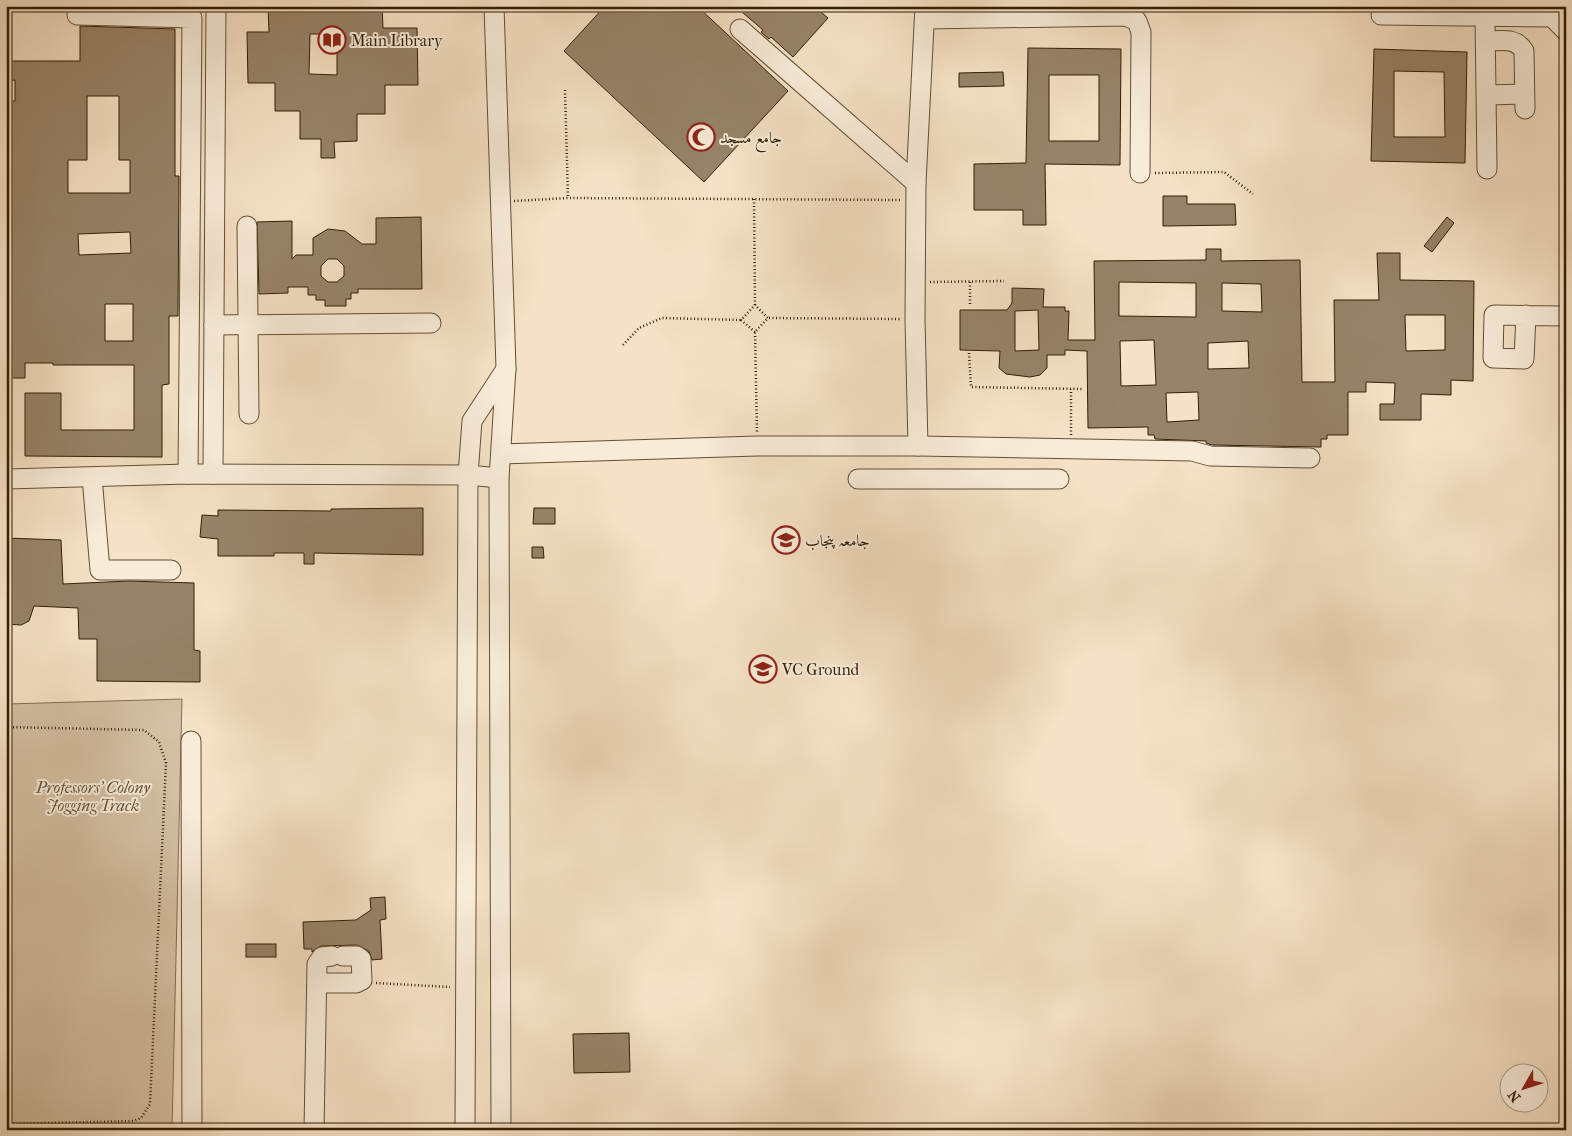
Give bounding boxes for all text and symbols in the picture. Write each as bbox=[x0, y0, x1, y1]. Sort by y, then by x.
library icon: Main Library bbox=[317, 25, 347, 55]
place label: Main Library bbox=[351, 31, 443, 50]
mosque icon: جامع مسجد bbox=[686, 122, 716, 152]
place label: جامع مسجد bbox=[720, 128, 782, 153]
school or university icon: جامعہ پنجاب bbox=[771, 525, 801, 555]
place label: جامعہ پنجاب bbox=[805, 531, 870, 551]
school or university icon: VC Ground bbox=[748, 654, 778, 684]
place label: VC Ground bbox=[781, 660, 860, 679]
park label: Professors' Colony Jogging Track bbox=[35, 778, 150, 815]
north arrow bbox=[1500, 1064, 1550, 1114]
text: N bbox=[1504, 1086, 1524, 1105]

